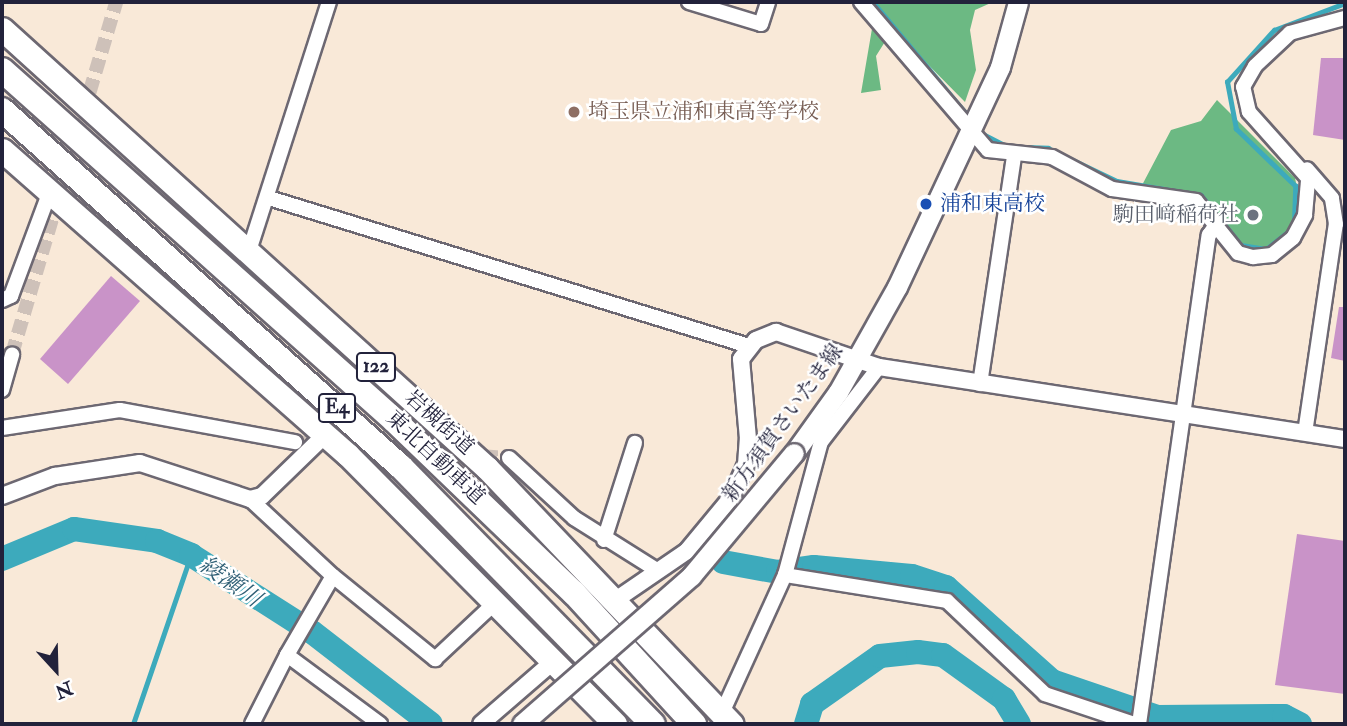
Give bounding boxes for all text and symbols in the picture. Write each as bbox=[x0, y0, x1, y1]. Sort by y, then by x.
place label: 埼玉県立浦和東高等学校 bbox=[588, 99, 819, 125]
marker: 埼玉県立浦和東高等学校 bbox=[566, 104, 582, 120]
place label: 浦和東高校 bbox=[940, 191, 1045, 217]
marker: 浦和東高校 bbox=[918, 196, 934, 212]
place label: 駒田﨑稲荷社 bbox=[1113, 202, 1239, 228]
marker: 駒田﨑稲荷社 bbox=[1245, 207, 1261, 223]
street label: 新方須賀さいたま線 bbox=[717, 339, 849, 507]
road number: 122 bbox=[355, 352, 397, 382]
street label: 岩槻街道 bbox=[399, 386, 479, 460]
road number: E4 bbox=[318, 392, 356, 424]
street label: 東北自動車道 bbox=[380, 406, 490, 510]
water label: 綾瀬川 bbox=[194, 551, 266, 613]
north arrow bbox=[21, 635, 91, 705]
text: N bbox=[51, 675, 76, 704]

